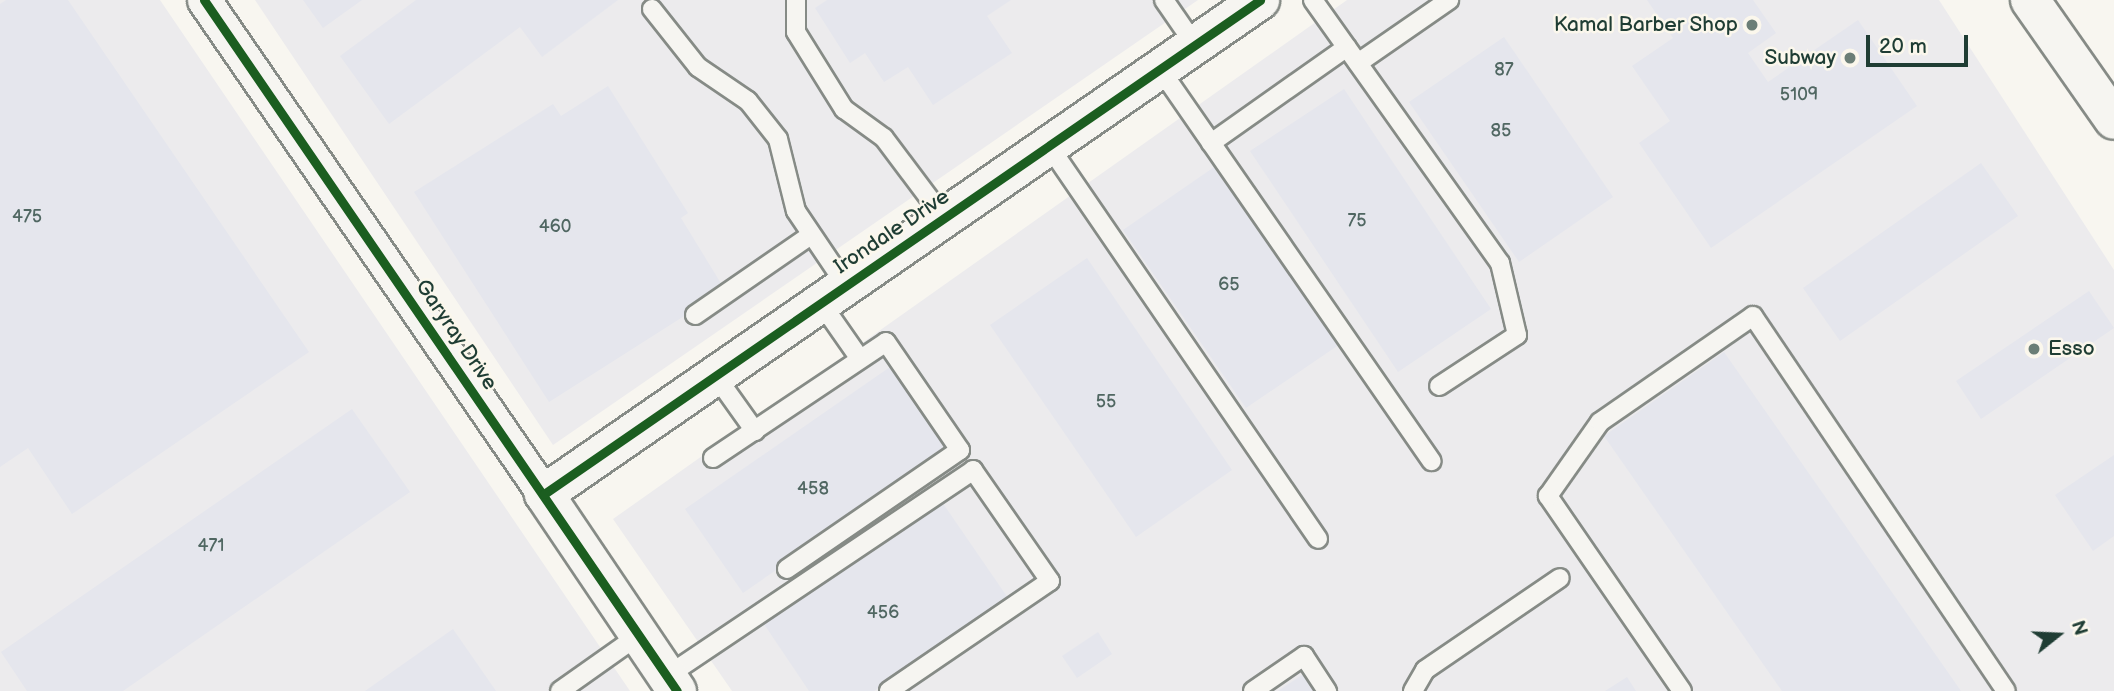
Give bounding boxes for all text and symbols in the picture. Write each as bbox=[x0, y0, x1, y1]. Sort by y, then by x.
place label: Kamal Barber Shop bbox=[1553, 12, 1738, 38]
marker: Kamal Barber Shop bbox=[1744, 17, 1760, 33]
scale bar bbox=[1869, 21, 1970, 65]
text: 20 m bbox=[1879, 34, 1927, 59]
place label: Subway bbox=[1765, 45, 1836, 71]
marker: Subway bbox=[1842, 50, 1858, 66]
house number: 87 bbox=[1494, 59, 1514, 81]
house number: 5109 bbox=[1780, 84, 1818, 106]
house number: 85 bbox=[1491, 120, 1511, 142]
street label: Irondale Drive bbox=[830, 184, 954, 280]
house number: 475 bbox=[12, 206, 42, 228]
house number: 75 bbox=[1347, 210, 1367, 232]
house number: 460 bbox=[539, 216, 571, 238]
street label: Garyray Drive bbox=[409, 274, 503, 396]
house number: 65 bbox=[1218, 274, 1240, 296]
place label: Esso bbox=[2048, 336, 2095, 362]
marker: Esso bbox=[2026, 341, 2042, 357]
house number: 55 bbox=[1096, 391, 1116, 413]
house number: 458 bbox=[797, 478, 829, 500]
house number: 471 bbox=[198, 535, 224, 557]
north arrow bbox=[2023, 600, 2093, 670]
house number: 456 bbox=[867, 602, 899, 624]
text: N bbox=[2065, 618, 2092, 639]

